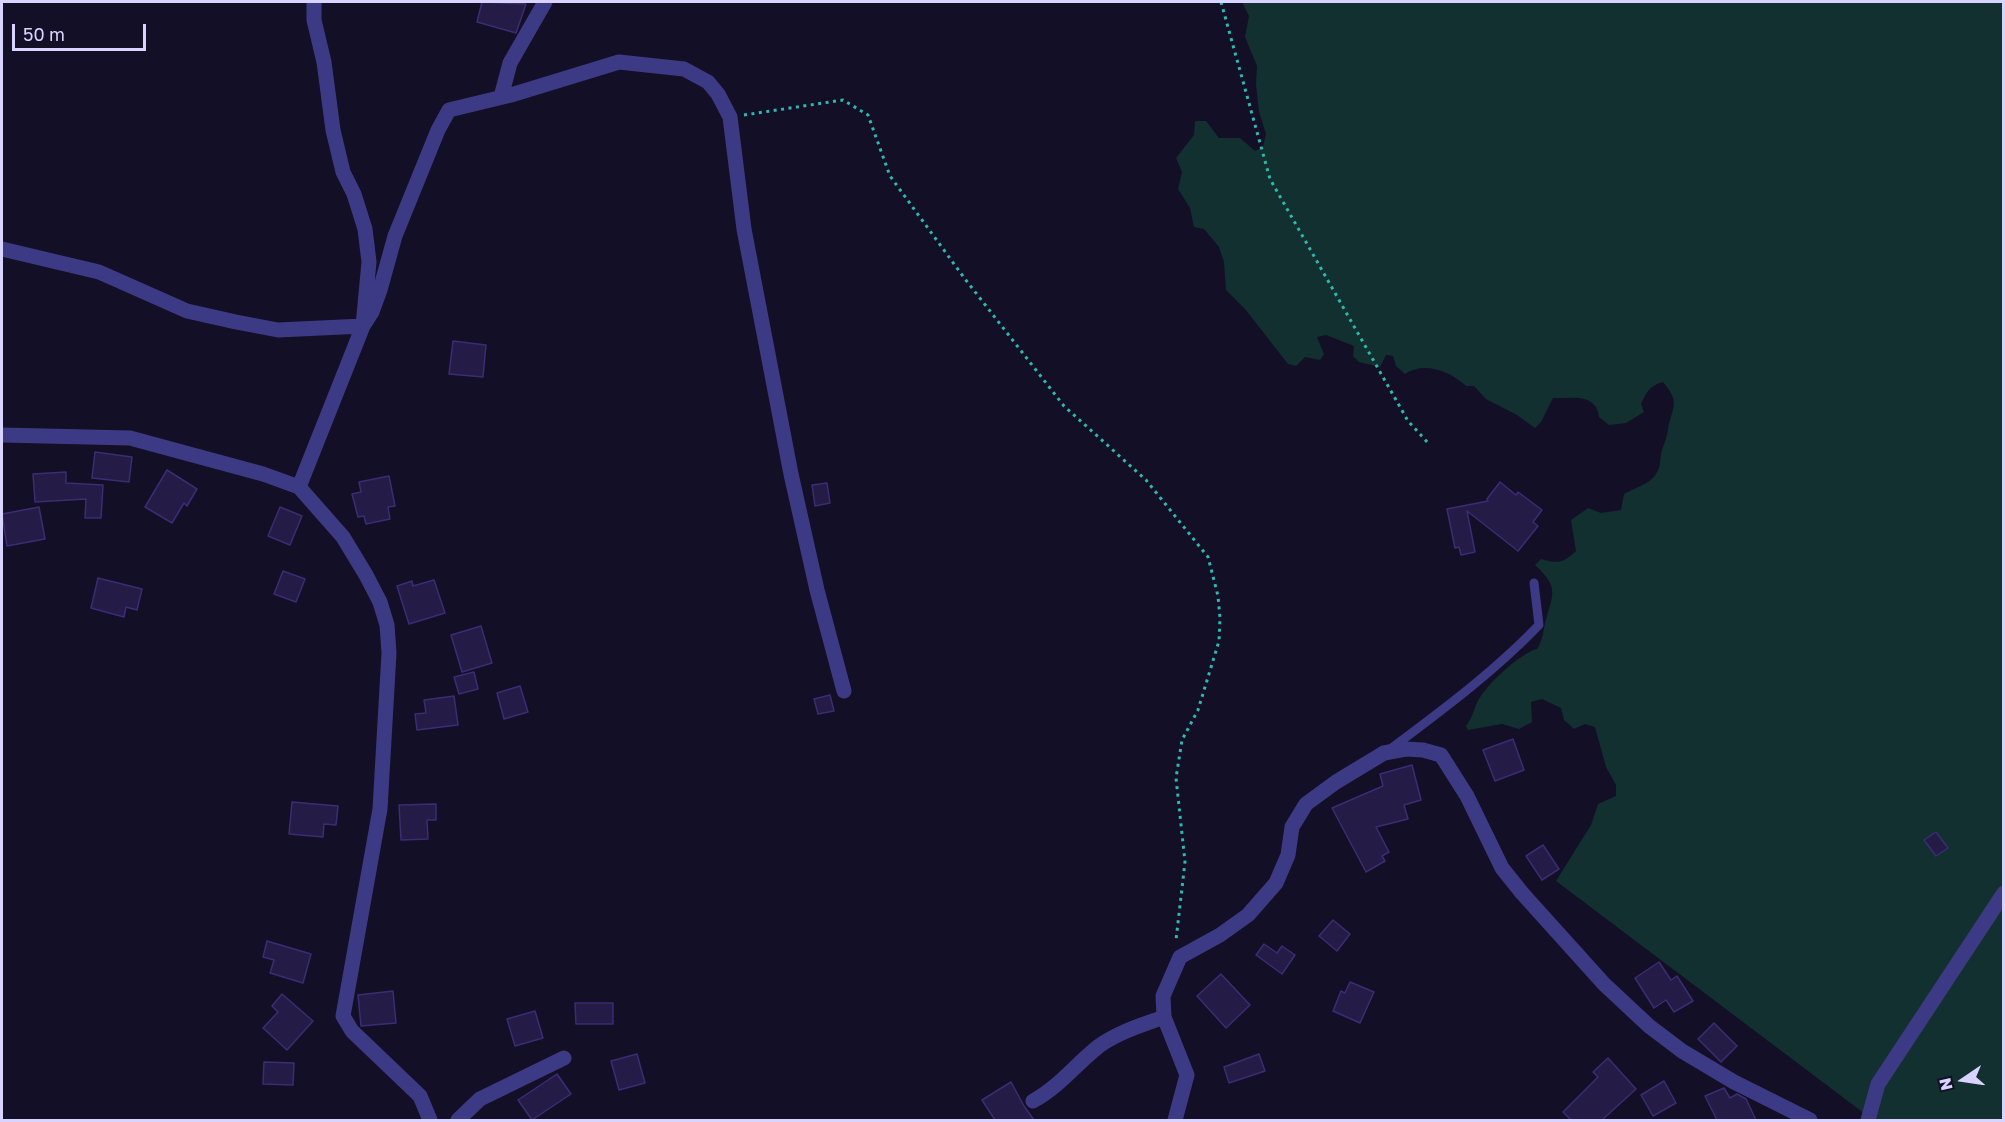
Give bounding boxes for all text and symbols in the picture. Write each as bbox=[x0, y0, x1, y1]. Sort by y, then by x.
scale bar bbox=[15, 12, 148, 50]
text: 50 m bbox=[23, 23, 65, 45]
north arrow bbox=[1933, 1050, 1993, 1110]
text: N bbox=[1934, 1076, 1957, 1092]

